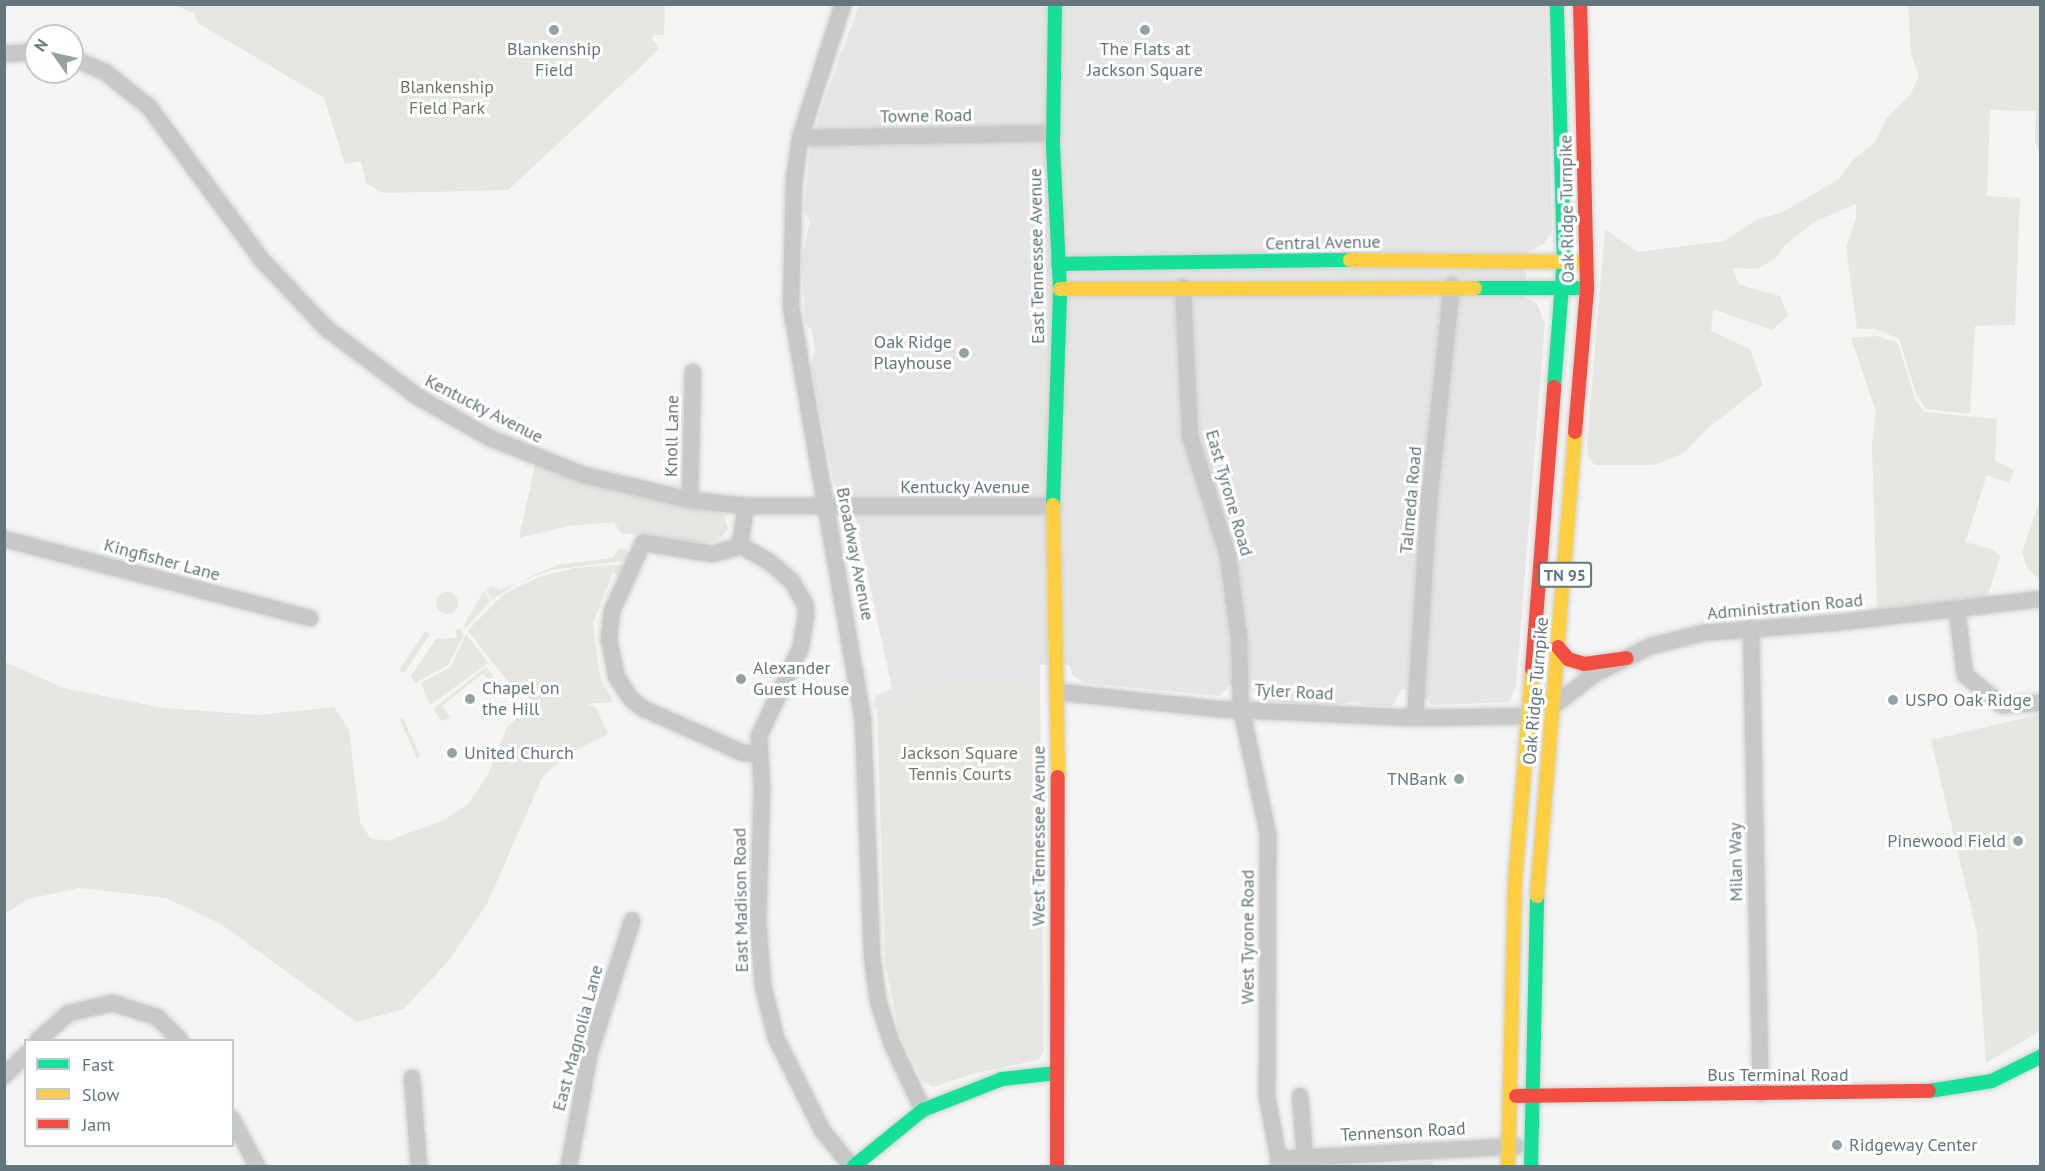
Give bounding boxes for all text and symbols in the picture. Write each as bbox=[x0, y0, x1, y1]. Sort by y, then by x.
marker: Blankenship Field bbox=[547, 23, 561, 37]
marker: The Flats at Jackson Square bbox=[1138, 23, 1152, 37]
north arrow bbox=[24, 24, 84, 84]
text: N bbox=[30, 35, 52, 55]
place label: Blankenship Field bbox=[507, 39, 601, 82]
place label: The Flats at Jackson Square bbox=[1087, 39, 1203, 82]
park label: Blankenship Field Park bbox=[400, 77, 494, 119]
street label: Towne Road bbox=[880, 104, 972, 128]
street label: Oak Ridge Turnpike bbox=[1555, 134, 1579, 284]
street label: East Tennessee Avenue bbox=[1025, 167, 1049, 345]
street label: Central Avenue bbox=[1265, 231, 1381, 255]
place label: Oak Ridge Playhouse bbox=[873, 332, 952, 374]
marker: Oak Ridge Playhouse bbox=[957, 346, 971, 360]
street label: Kentucky Avenue bbox=[421, 370, 547, 448]
street label: Knoll Lane bbox=[660, 395, 684, 477]
street label: East Tyrone Road bbox=[1201, 427, 1257, 559]
street label: Talmeda Road bbox=[1396, 445, 1426, 555]
street label: Kentucky Avenue bbox=[900, 476, 1030, 498]
street label: Broadway Avenue bbox=[831, 485, 879, 623]
street label: Kingfisher Lane bbox=[102, 534, 222, 586]
road number: TN 95 bbox=[1538, 562, 1592, 588]
street label: Administration Road bbox=[1706, 589, 1864, 625]
street label: Oak Ridge Turnpike bbox=[1519, 616, 1553, 766]
place label: Alexander Guest House bbox=[753, 658, 850, 700]
marker: Alexander Guest House bbox=[734, 672, 748, 686]
place label: Chapel on the Hill bbox=[482, 678, 559, 720]
street label: Tyler Road bbox=[1254, 679, 1334, 705]
place label: USPO Oak Ridge bbox=[1905, 689, 2032, 711]
marker: Chapel on the Hill bbox=[463, 692, 477, 706]
marker: USPO Oak Ridge bbox=[1886, 693, 1900, 707]
place label: United Church bbox=[464, 742, 574, 764]
park label: Jackson Square Tennis Courts bbox=[902, 743, 1018, 786]
street label: West Tennessee Avenue bbox=[1028, 745, 1050, 927]
marker: United Church bbox=[445, 746, 459, 760]
place label: TNBank bbox=[1387, 768, 1447, 790]
marker: TNBank bbox=[1452, 772, 1466, 786]
street label: Milan Way bbox=[1725, 822, 1747, 902]
street label: East Madison Road bbox=[729, 827, 753, 973]
place label: Pinewood Field bbox=[1887, 830, 2006, 852]
marker: Pinewood Field bbox=[2011, 834, 2025, 848]
street label: West Tyrone Road bbox=[1237, 869, 1259, 1005]
street label: East Magnolia Lane bbox=[548, 963, 608, 1113]
legend bbox=[24, 1039, 234, 1147]
text: Fast bbox=[82, 1053, 114, 1076]
street label: Bus Terminal Road bbox=[1707, 1064, 1849, 1086]
text: Slow bbox=[82, 1083, 120, 1106]
text: Jam bbox=[82, 1113, 111, 1136]
street label: Tennenson Road bbox=[1340, 1118, 1466, 1146]
place label: Ridgeway Center bbox=[1849, 1134, 1978, 1156]
marker: Ridgeway Center bbox=[1830, 1138, 1844, 1152]

